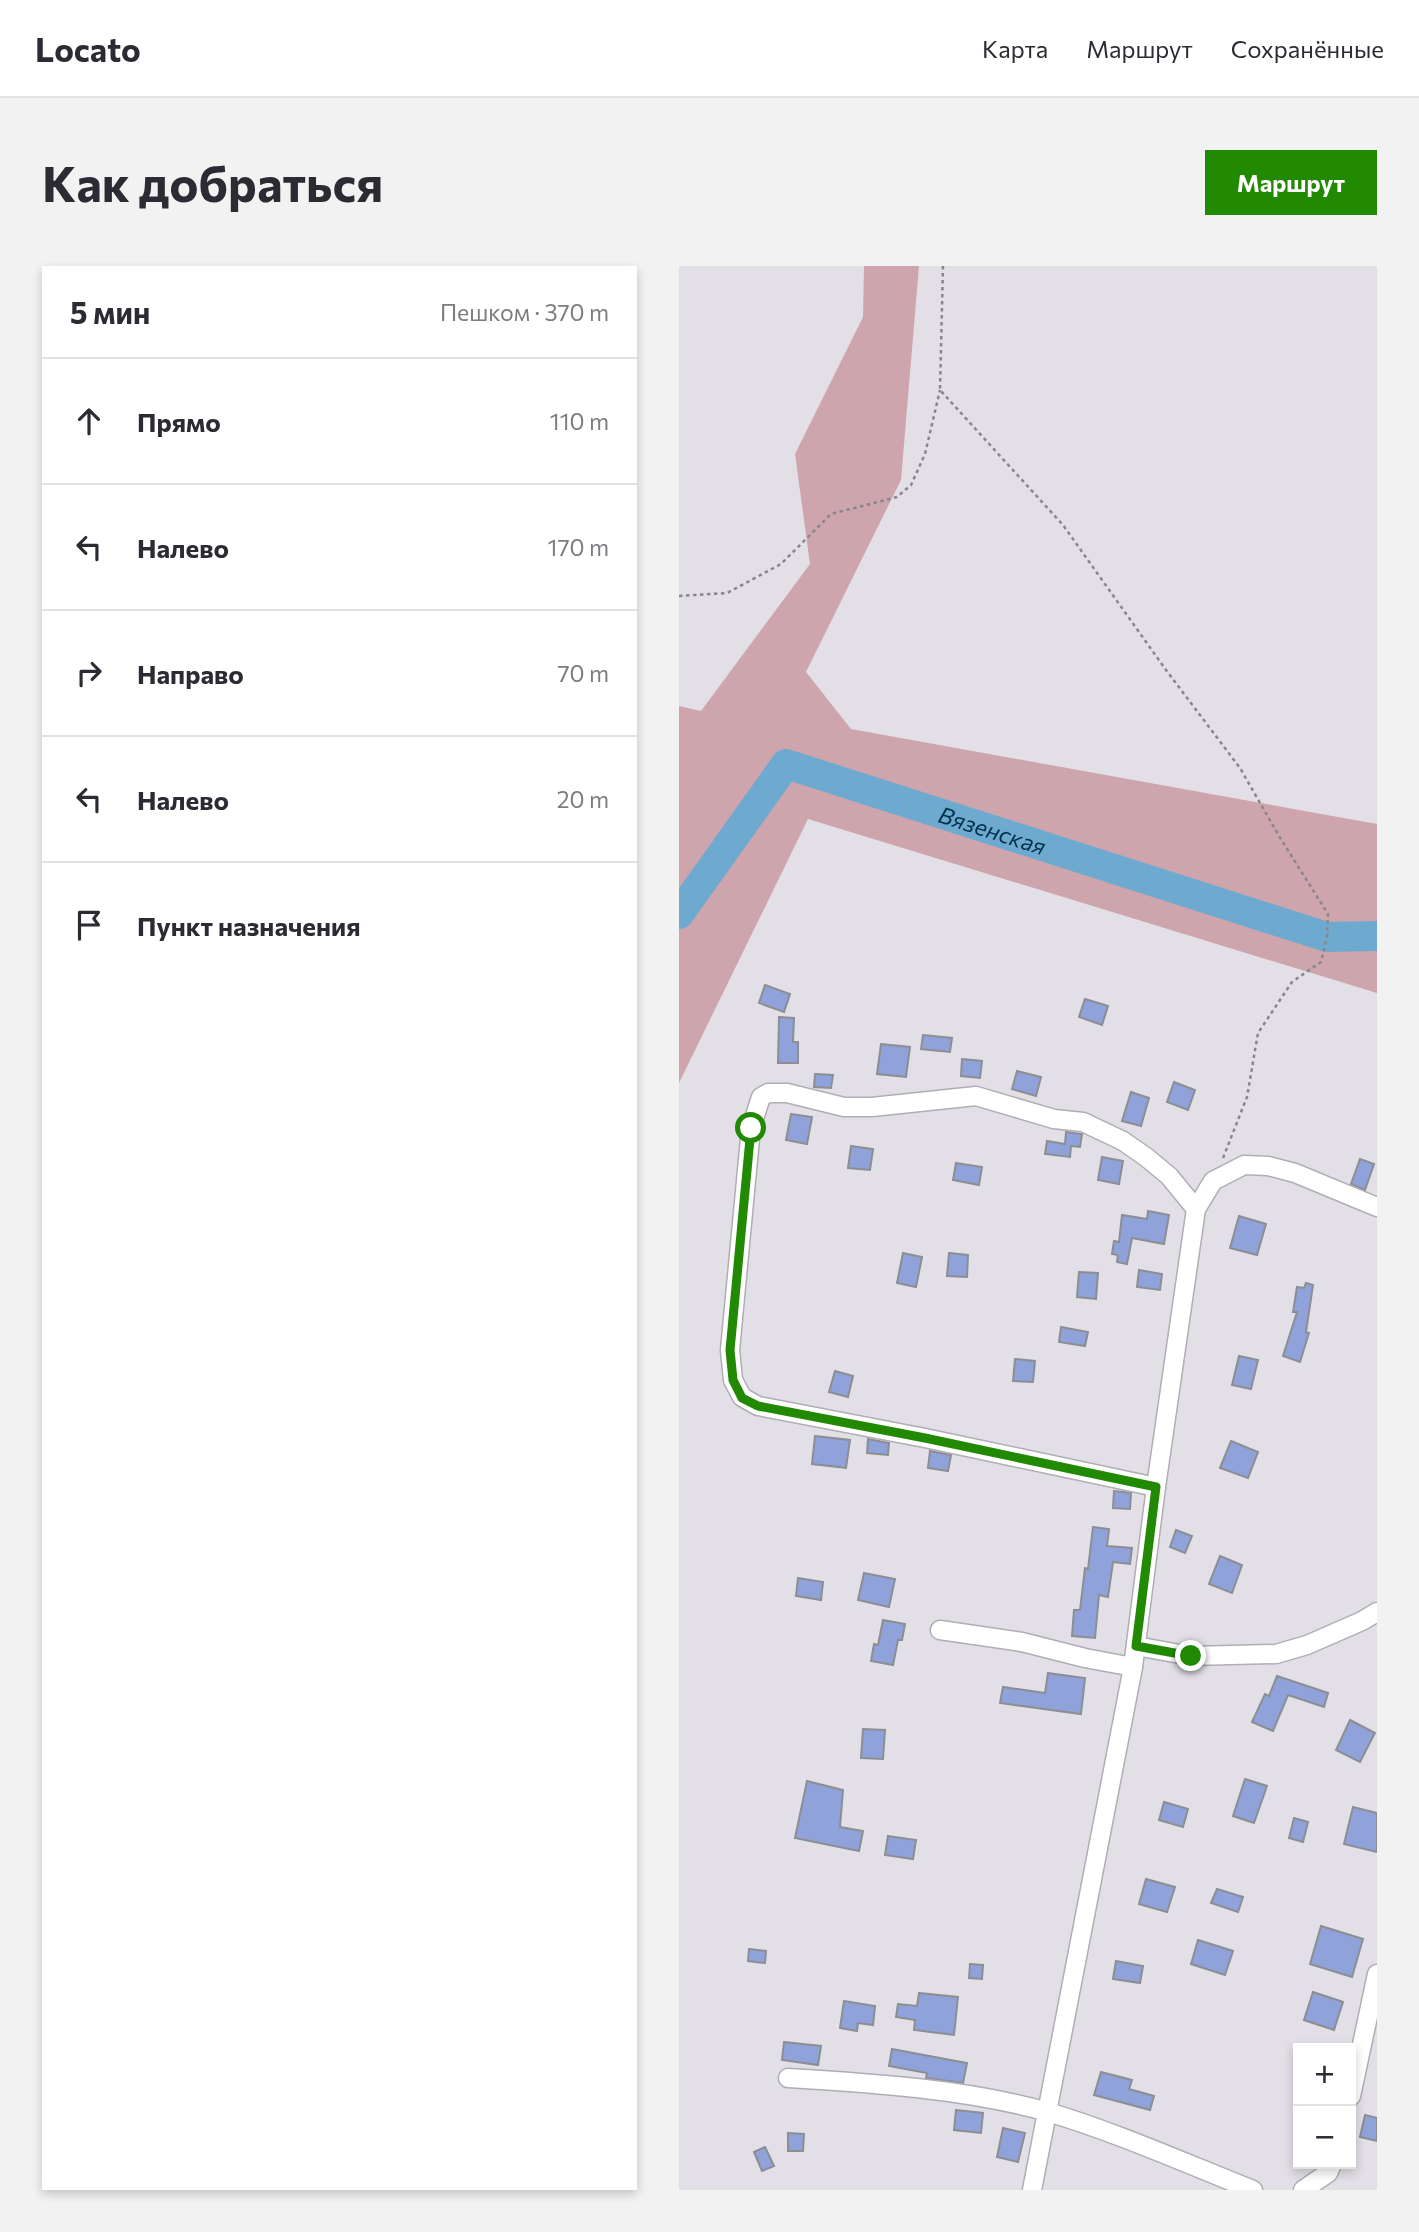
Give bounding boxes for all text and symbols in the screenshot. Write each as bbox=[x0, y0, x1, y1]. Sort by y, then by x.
text: Locato bbox=[35, 28, 141, 69]
text: Карта bbox=[982, 34, 1048, 63]
text: Маршрут bbox=[1086, 34, 1193, 63]
text: Сохранённые bbox=[1231, 34, 1384, 63]
button: Маршрут bbox=[1205, 150, 1377, 215]
text: Как добраться bbox=[42, 152, 383, 212]
text: 5 мин bbox=[70, 293, 150, 330]
text: Пешком · 370 m bbox=[440, 298, 609, 326]
icon: ahead bbox=[70, 402, 108, 440]
text: Прямо bbox=[137, 406, 221, 437]
text: 110 m bbox=[550, 407, 609, 435]
icon: left bbox=[70, 528, 108, 566]
text: Налево bbox=[137, 532, 229, 563]
text: 170 m bbox=[548, 533, 609, 561]
icon: right bbox=[70, 654, 108, 692]
text: Направо bbox=[137, 658, 244, 689]
text: 70 m bbox=[557, 659, 609, 687]
icon: left bbox=[70, 780, 108, 818]
text: Налево bbox=[137, 784, 229, 815]
text: 20 m bbox=[557, 785, 609, 813]
water label: Вязенская bbox=[935, 800, 1050, 860]
icon: arrive bbox=[70, 906, 108, 944]
text: Пункт назначения bbox=[137, 910, 361, 941]
route start bbox=[735, 1112, 766, 1143]
route end bbox=[1175, 1640, 1206, 1671]
map controls bbox=[1293, 2043, 1356, 2169]
button: + bbox=[1293, 2043, 1356, 2106]
button: − bbox=[1293, 2106, 1356, 2169]

